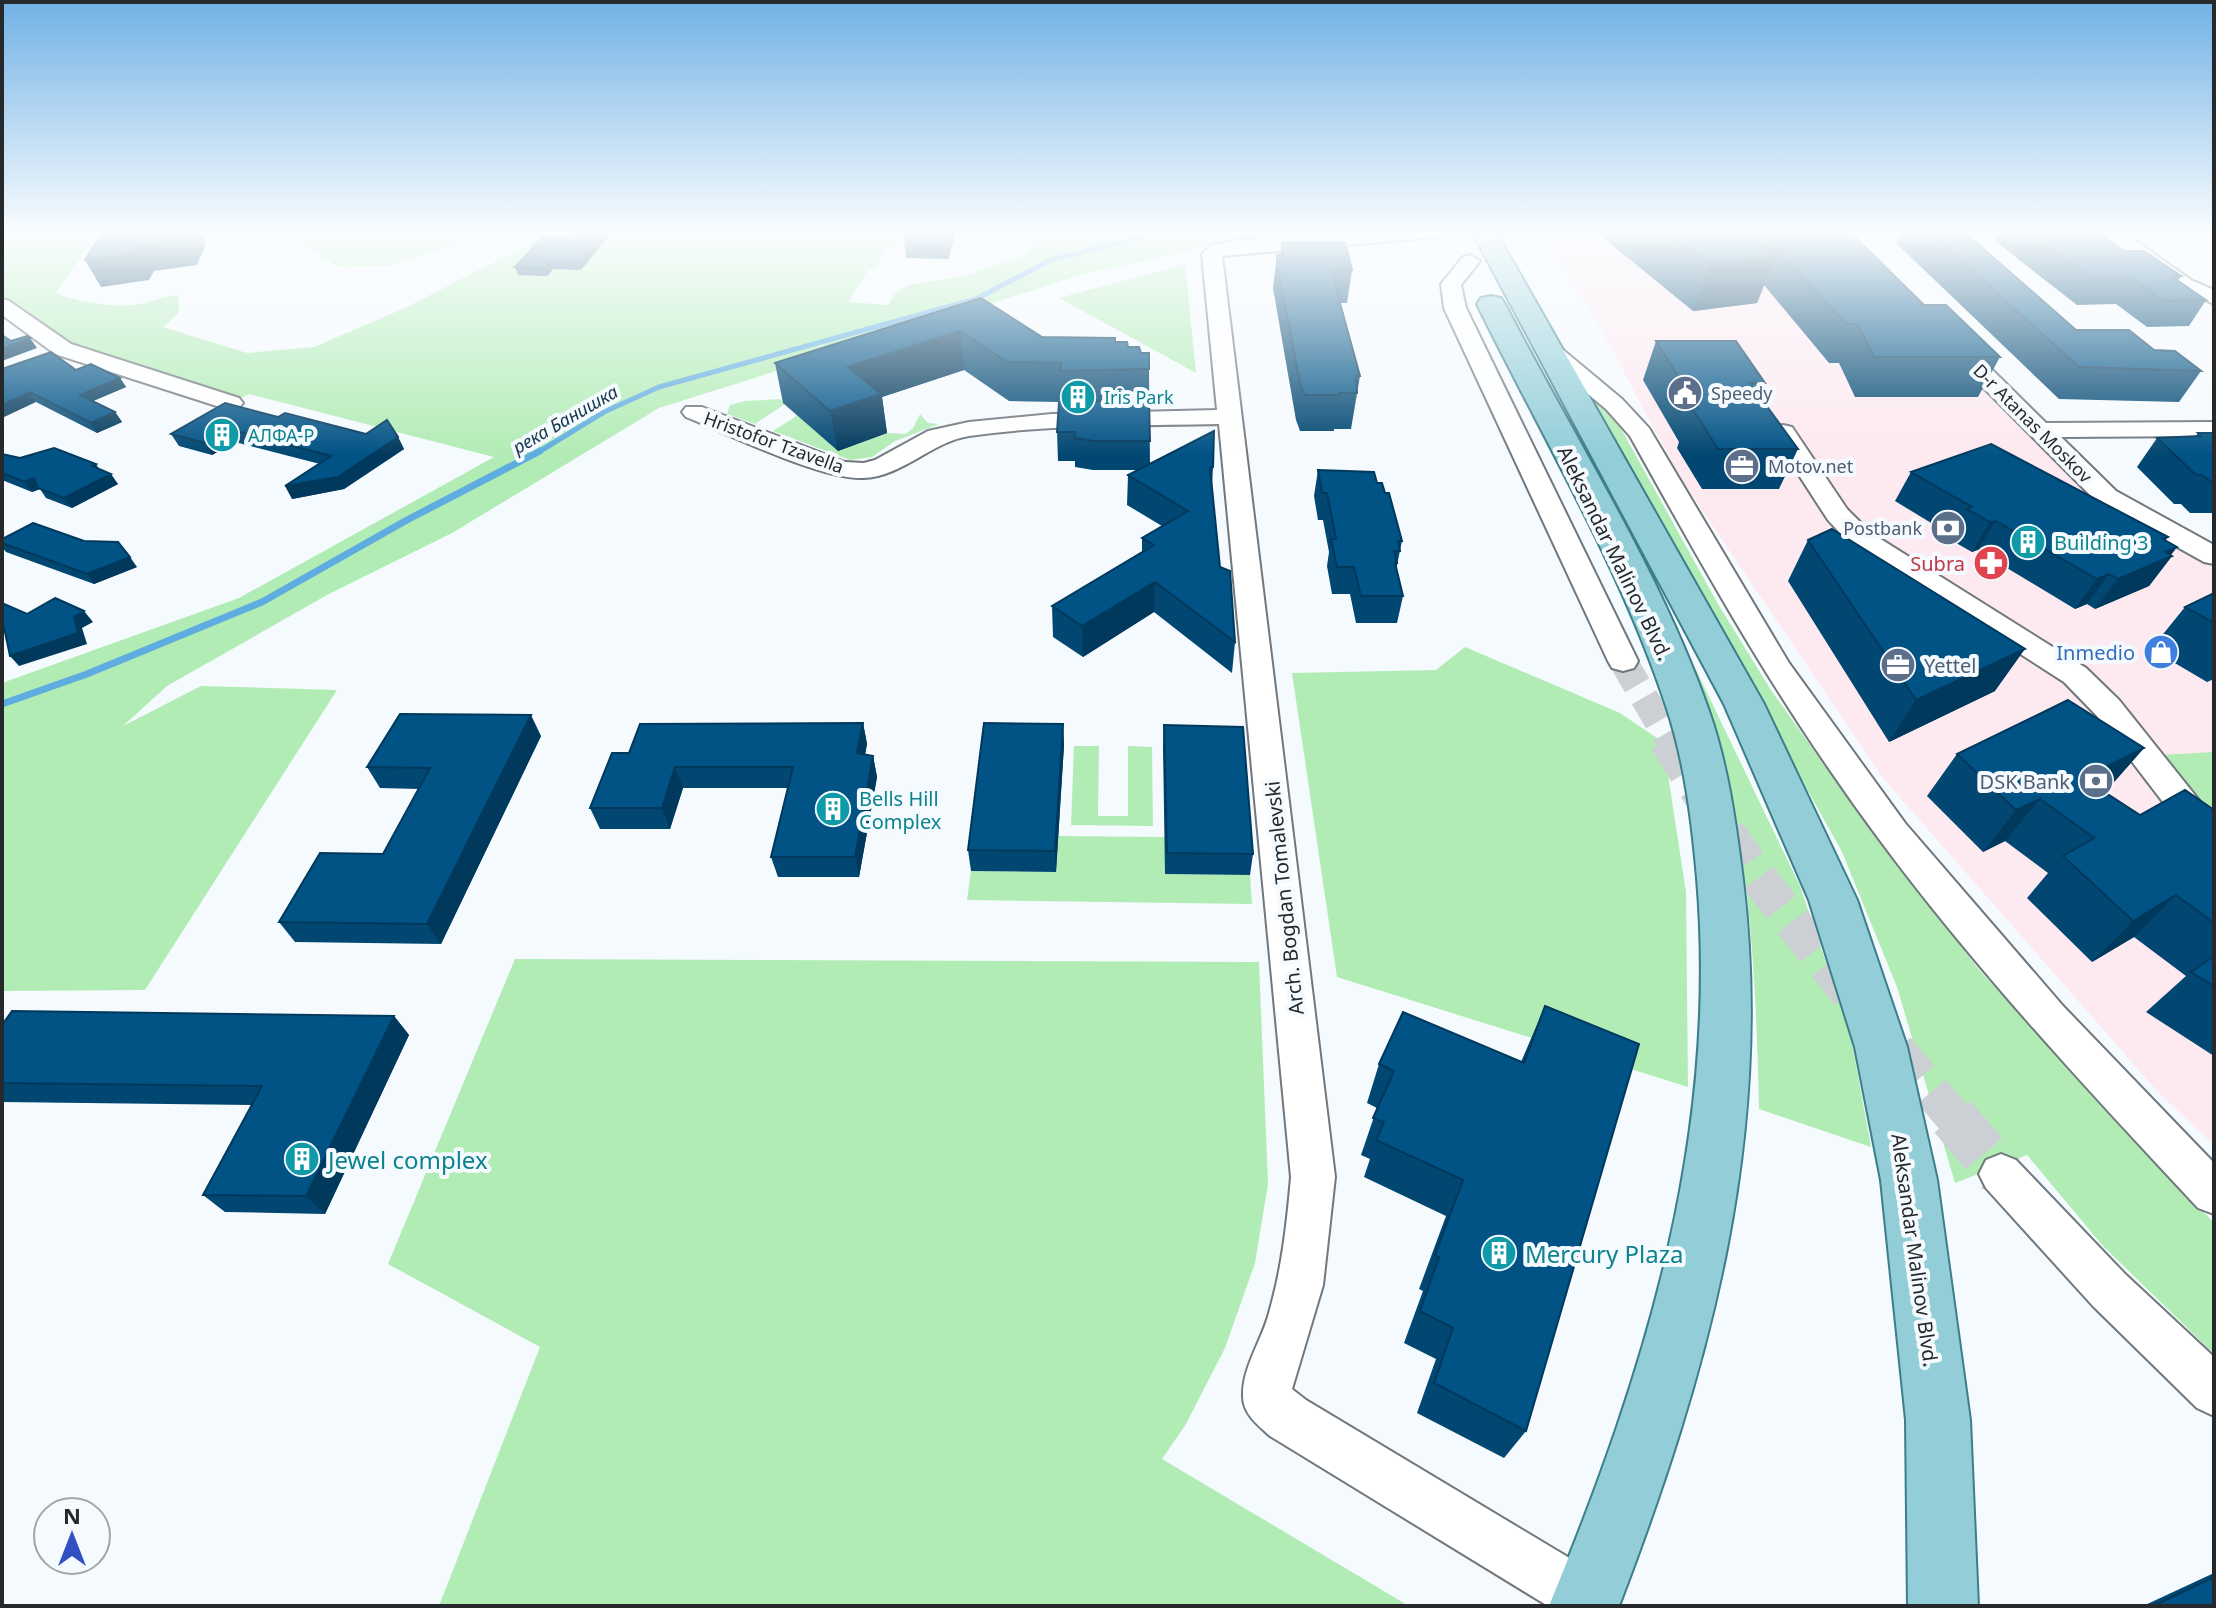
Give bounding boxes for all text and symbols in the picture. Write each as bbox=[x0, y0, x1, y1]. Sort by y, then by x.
street label: D-r Atanas Moskov bbox=[1968, 358, 2098, 488]
public building icon: Speedy bbox=[1666, 374, 1704, 412]
building icon: Iris Park bbox=[1059, 378, 1097, 416]
water label: река Банишка bbox=[507, 379, 622, 459]
place label: Speedy bbox=[1711, 381, 1773, 405]
place label: Iris Park bbox=[1104, 385, 1174, 409]
street label: Hristofor Tzavella bbox=[701, 406, 847, 478]
building icon: АЛФА-Р bbox=[203, 416, 241, 454]
place label: АЛФА-Р bbox=[248, 423, 314, 447]
street label: Aleksandar Malinov Blvd. bbox=[1551, 441, 1679, 665]
office icon: Motov.net bbox=[1723, 447, 1761, 485]
place label: Motov.net bbox=[1768, 454, 1854, 478]
bank icon: Postbank bbox=[1929, 509, 1967, 547]
place label: Postbank bbox=[1843, 516, 1922, 540]
building icon: Building 3 bbox=[2009, 523, 2047, 561]
place label: Building 3 bbox=[2054, 529, 2148, 556]
pharmacy icon: Subra bbox=[1972, 544, 2010, 582]
place label: Subra bbox=[1910, 550, 1965, 577]
shop icon: Inmedio bbox=[2142, 633, 2180, 671]
place label: Inmedio bbox=[2056, 639, 2135, 666]
office icon: Yettel bbox=[1879, 646, 1917, 684]
place label: Yettel bbox=[1924, 652, 1976, 679]
bank icon: DSK Bank bbox=[2077, 762, 2115, 800]
place label: DSK Bank bbox=[1980, 768, 2070, 795]
street label: Arch. Bogdan Tomalevski bbox=[1258, 780, 1310, 1016]
place label: Bells Hill Complex bbox=[859, 785, 942, 835]
building icon: Bells Hill Complex bbox=[814, 790, 852, 828]
street label: Aleksandar Malinov Blvd. bbox=[1885, 1132, 1945, 1368]
building icon: Jewel complex bbox=[283, 1140, 321, 1178]
place label: Jewel complex bbox=[326, 1143, 488, 1176]
building icon: Mercury Plaza bbox=[1480, 1234, 1518, 1272]
place label: Mercury Plaza bbox=[1525, 1237, 1683, 1270]
north arrow bbox=[32, 1496, 112, 1576]
text: N bbox=[63, 1500, 81, 1530]

